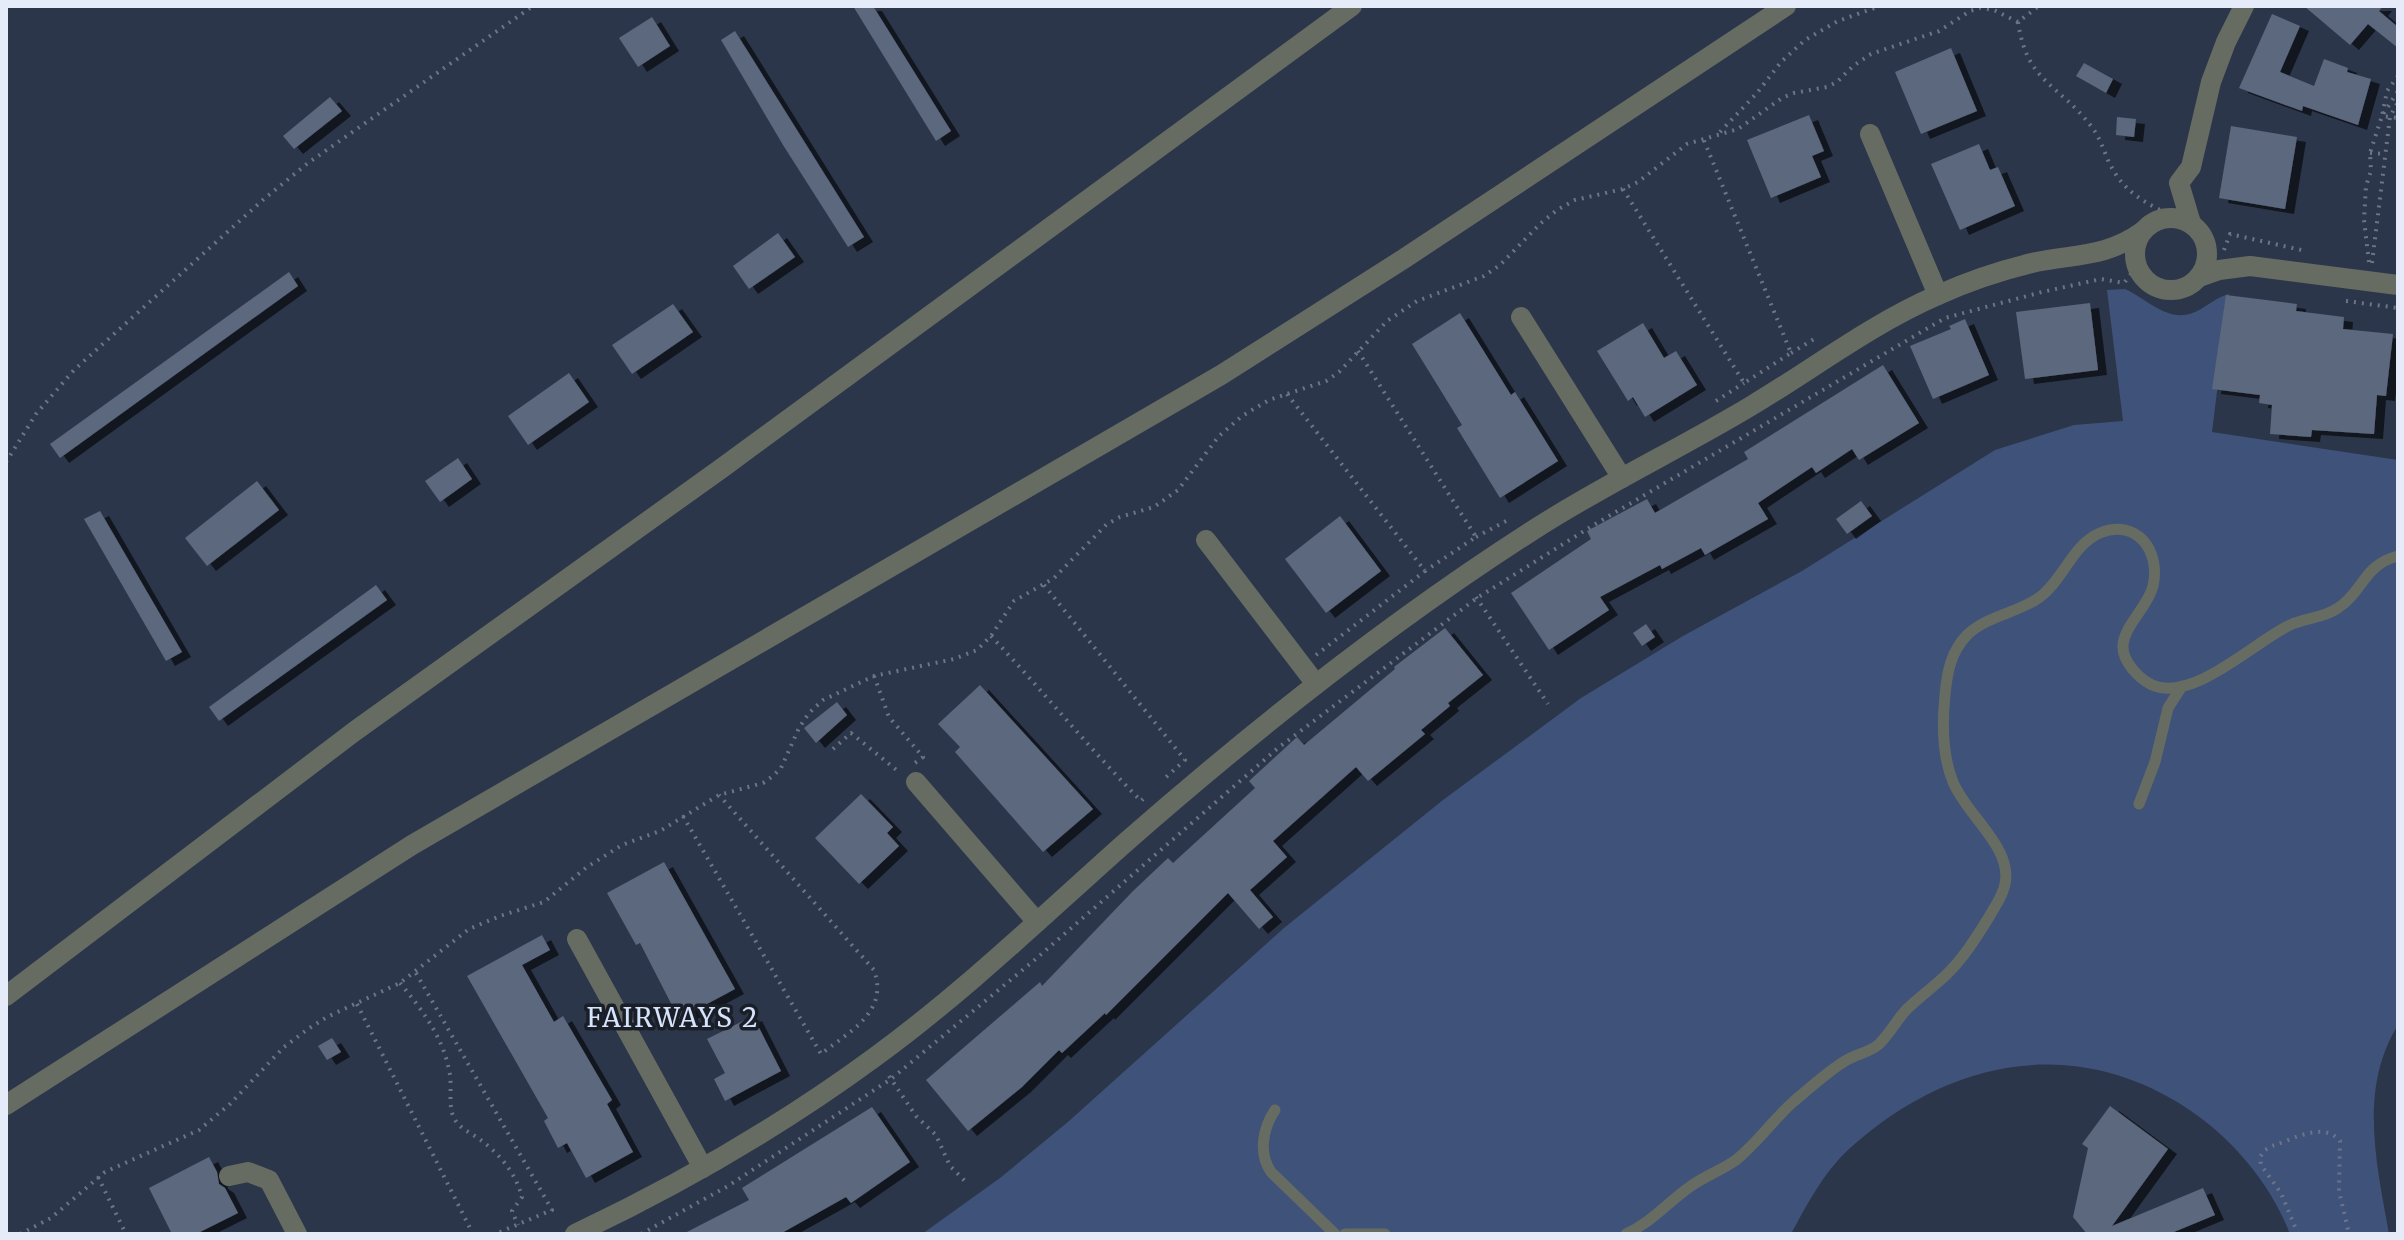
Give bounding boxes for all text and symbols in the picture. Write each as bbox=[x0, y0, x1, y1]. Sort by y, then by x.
district label: FAIRWAYS 2 bbox=[587, 1001, 759, 1034]

